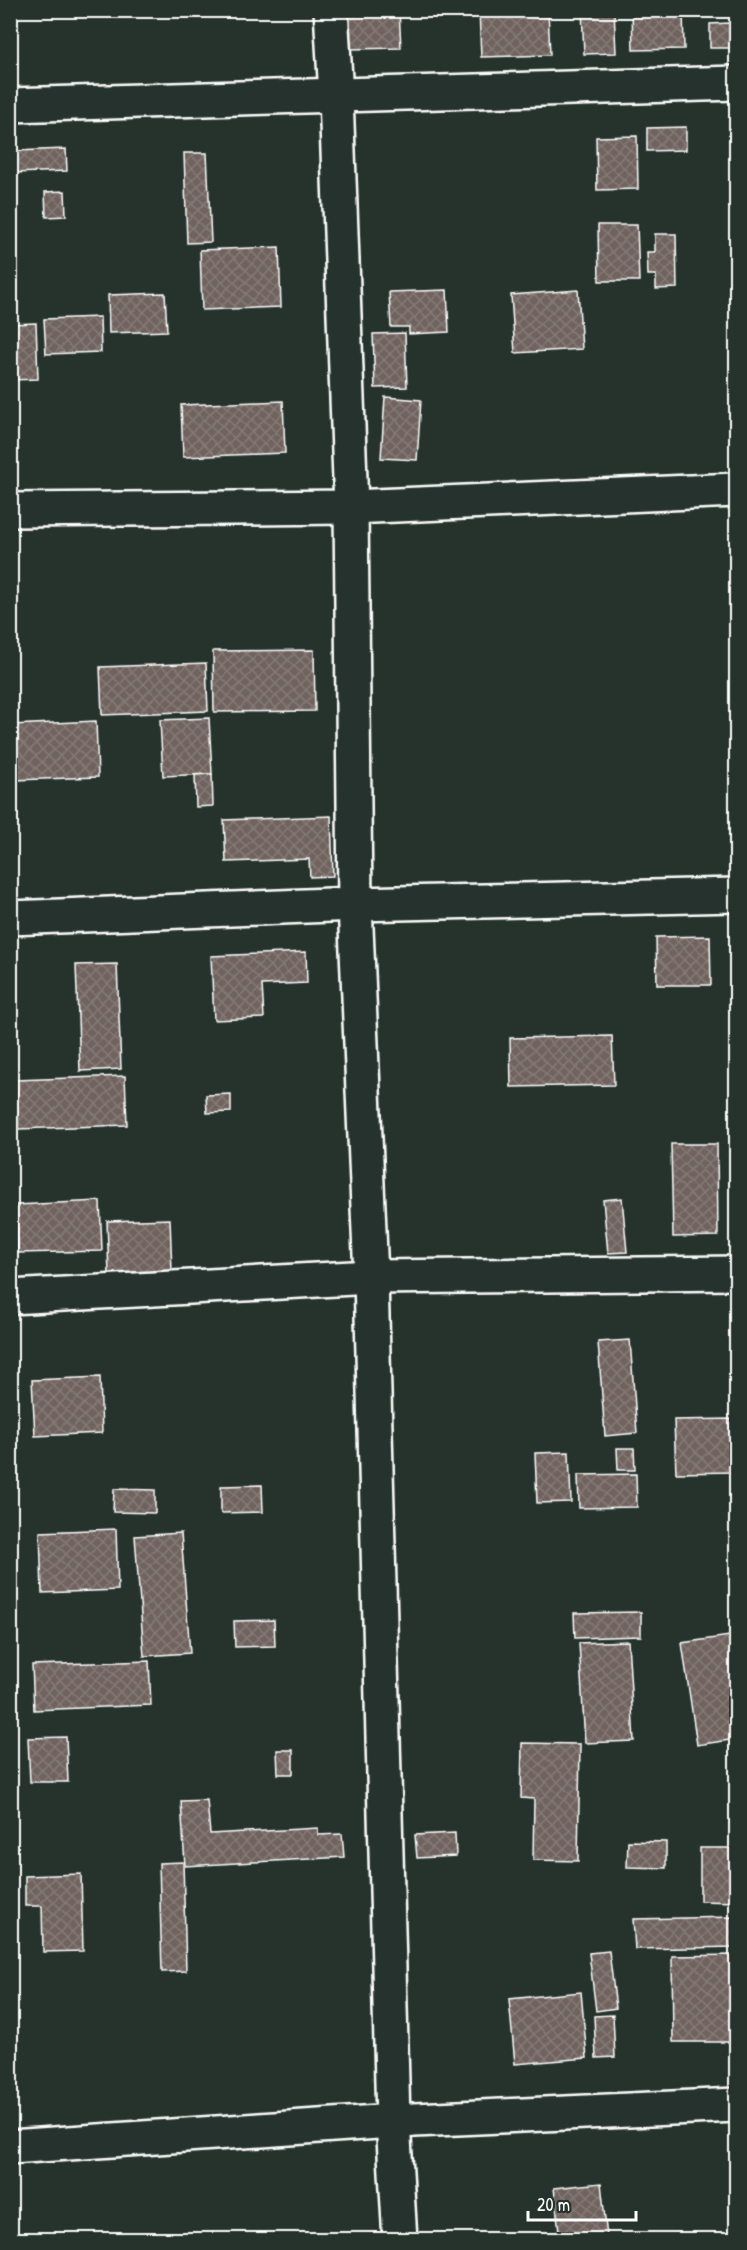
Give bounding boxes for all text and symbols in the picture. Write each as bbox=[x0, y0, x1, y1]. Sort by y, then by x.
scale bar bbox=[528, 2184, 636, 2222]
text: 20 m bbox=[537, 2192, 570, 2217]

